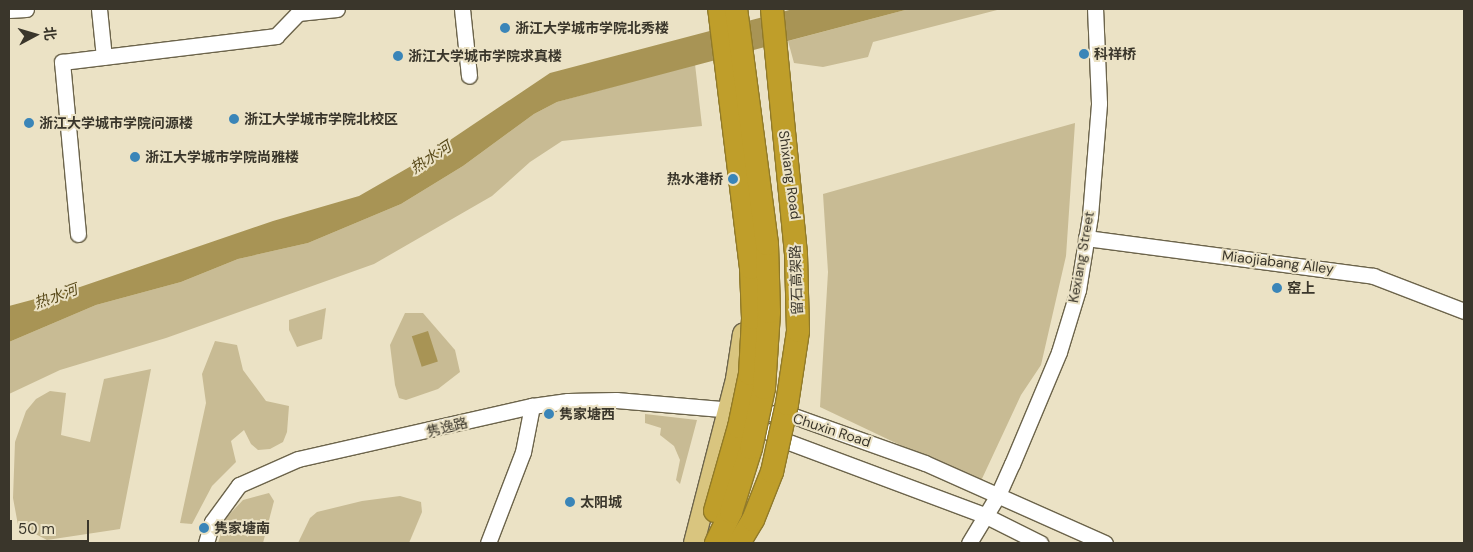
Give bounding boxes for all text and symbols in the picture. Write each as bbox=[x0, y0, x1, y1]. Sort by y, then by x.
north arrow bbox=[10, 10, 60, 60]
place label: 浙江大学城市学院北秀楼 bbox=[515, 20, 669, 36]
marker: 浙江大学城市学院北秀楼 bbox=[499, 22, 511, 34]
text: 北 bbox=[40, 26, 60, 41]
place label: 科祥桥 bbox=[1094, 46, 1136, 62]
place label: 浙江大学城市学院求真楼 bbox=[408, 48, 562, 64]
marker: 科祥桥 bbox=[1078, 48, 1090, 60]
marker: 浙江大学城市学院求真楼 bbox=[392, 50, 404, 62]
place label: 浙江大学城市学院北校区 bbox=[244, 111, 398, 127]
marker: 浙江大学城市学院北校区 bbox=[228, 113, 240, 125]
place label: 浙江大学城市学院问源楼 bbox=[39, 115, 193, 131]
marker: 浙江大学城市学院问源楼 bbox=[23, 117, 35, 129]
street label: Shixiang Road bbox=[775, 129, 805, 221]
water label: 热水河 bbox=[407, 138, 455, 178]
place label: 浙江大学城市学院尚雅楼 bbox=[145, 149, 299, 165]
marker: 浙江大学城市学院尚雅楼 bbox=[129, 151, 141, 163]
place label: 热水港桥 bbox=[667, 171, 723, 187]
marker: 热水港桥 bbox=[727, 173, 739, 185]
street label: Kexiang Street bbox=[1065, 210, 1097, 304]
street label: 留石高架路 bbox=[786, 245, 806, 315]
street label: Miaojiabang Alley bbox=[1221, 247, 1335, 277]
place label: 窑上 bbox=[1287, 280, 1315, 296]
water label: 热水河 bbox=[32, 281, 80, 313]
marker: 窑上 bbox=[1271, 282, 1283, 294]
place label: 隽家塘西 bbox=[559, 406, 615, 422]
marker: 隽家塘西 bbox=[543, 408, 555, 420]
street label: Chuxin Road bbox=[791, 410, 873, 450]
street label: 隽逸路 bbox=[425, 414, 469, 440]
place label: 太阳城 bbox=[580, 494, 622, 510]
marker: 太阳城 bbox=[564, 496, 576, 508]
scale bar bbox=[12, 510, 91, 542]
text: 50 m bbox=[18, 519, 55, 539]
place label: 隽家塘南 bbox=[214, 520, 270, 536]
marker: 隽家塘南 bbox=[198, 522, 210, 534]

